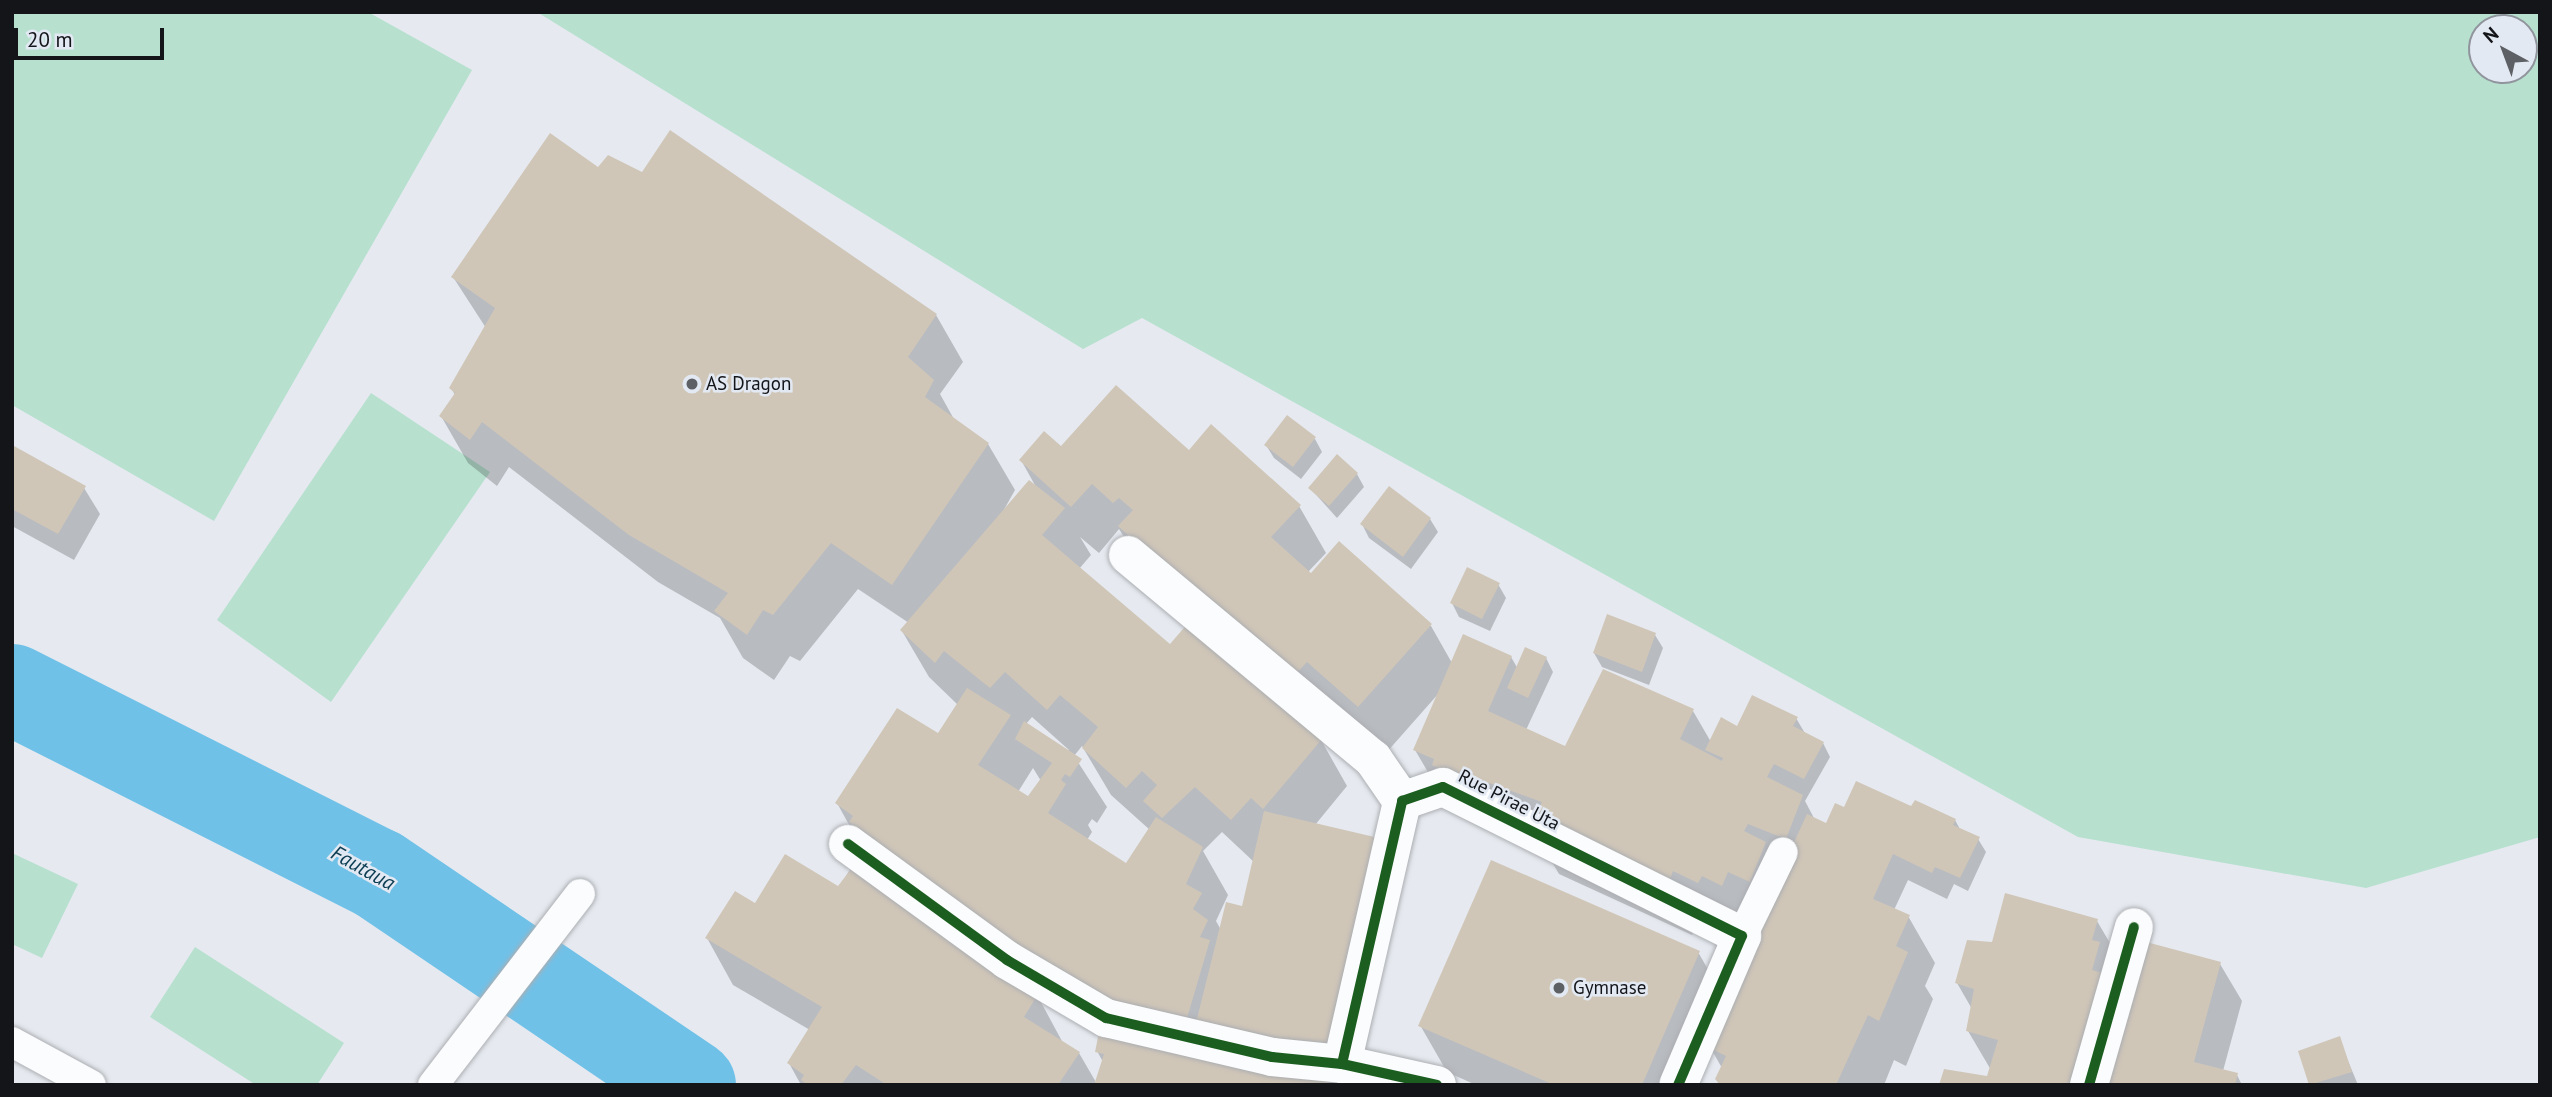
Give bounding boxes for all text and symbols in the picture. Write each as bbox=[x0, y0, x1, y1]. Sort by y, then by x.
scale bar bbox=[18, 14, 168, 58]
north arrow bbox=[2468, 14, 2538, 84]
text: N bbox=[2478, 22, 2503, 48]
text: 20 m bbox=[27, 26, 73, 53]
place label: AS Dragon bbox=[706, 373, 791, 395]
marker: AS Dragon bbox=[684, 376, 700, 392]
street label: Rue Pirae Uta bbox=[1455, 765, 1563, 835]
water label: Fautaua bbox=[327, 840, 399, 896]
place label: Gymnase bbox=[1573, 977, 1646, 999]
marker: Gymnase bbox=[1551, 980, 1567, 996]

